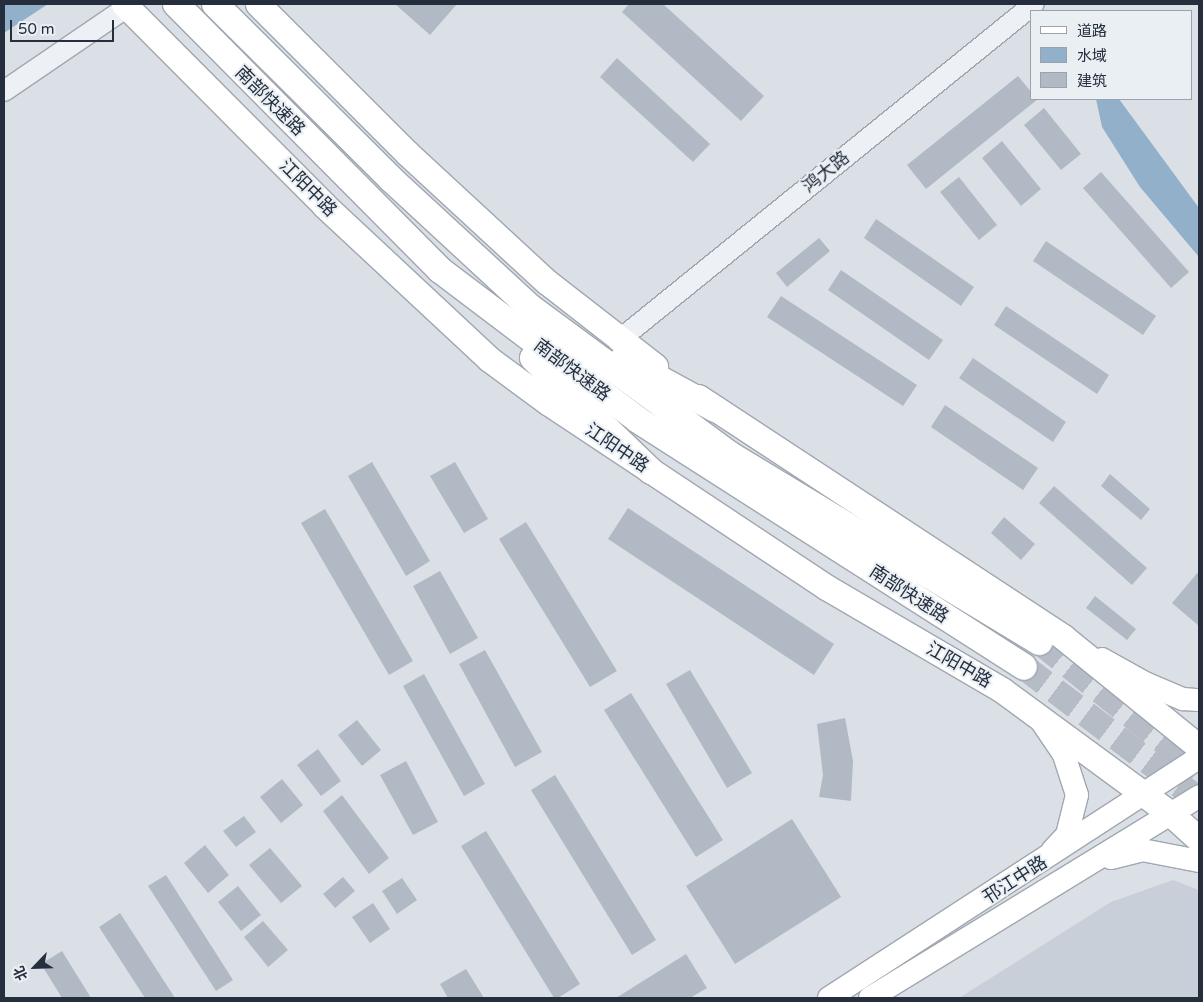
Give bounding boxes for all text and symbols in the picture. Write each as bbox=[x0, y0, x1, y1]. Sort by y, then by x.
scale bar bbox=[12, 10, 116, 42]
legend bbox=[1030, 10, 1193, 100]
text: 50 m bbox=[18, 20, 55, 38]
text: 道路 bbox=[1077, 22, 1107, 40]
text: 水域 bbox=[1077, 47, 1107, 65]
street label: 南部快速路 bbox=[231, 62, 309, 140]
text: 建筑 bbox=[1077, 72, 1107, 90]
street label: 鸿大路 bbox=[798, 147, 854, 197]
street label: 江阳中路 bbox=[275, 155, 341, 221]
street label: 南部快速路 bbox=[530, 334, 614, 406]
street label: 江阳中路 bbox=[581, 419, 653, 477]
street label: 南部快速路 bbox=[865, 560, 953, 628]
street label: 江阳中路 bbox=[922, 638, 996, 692]
street label: 邗江中路 bbox=[979, 851, 1051, 909]
north arrow bbox=[10, 942, 60, 992]
text: 北 bbox=[10, 963, 31, 983]

